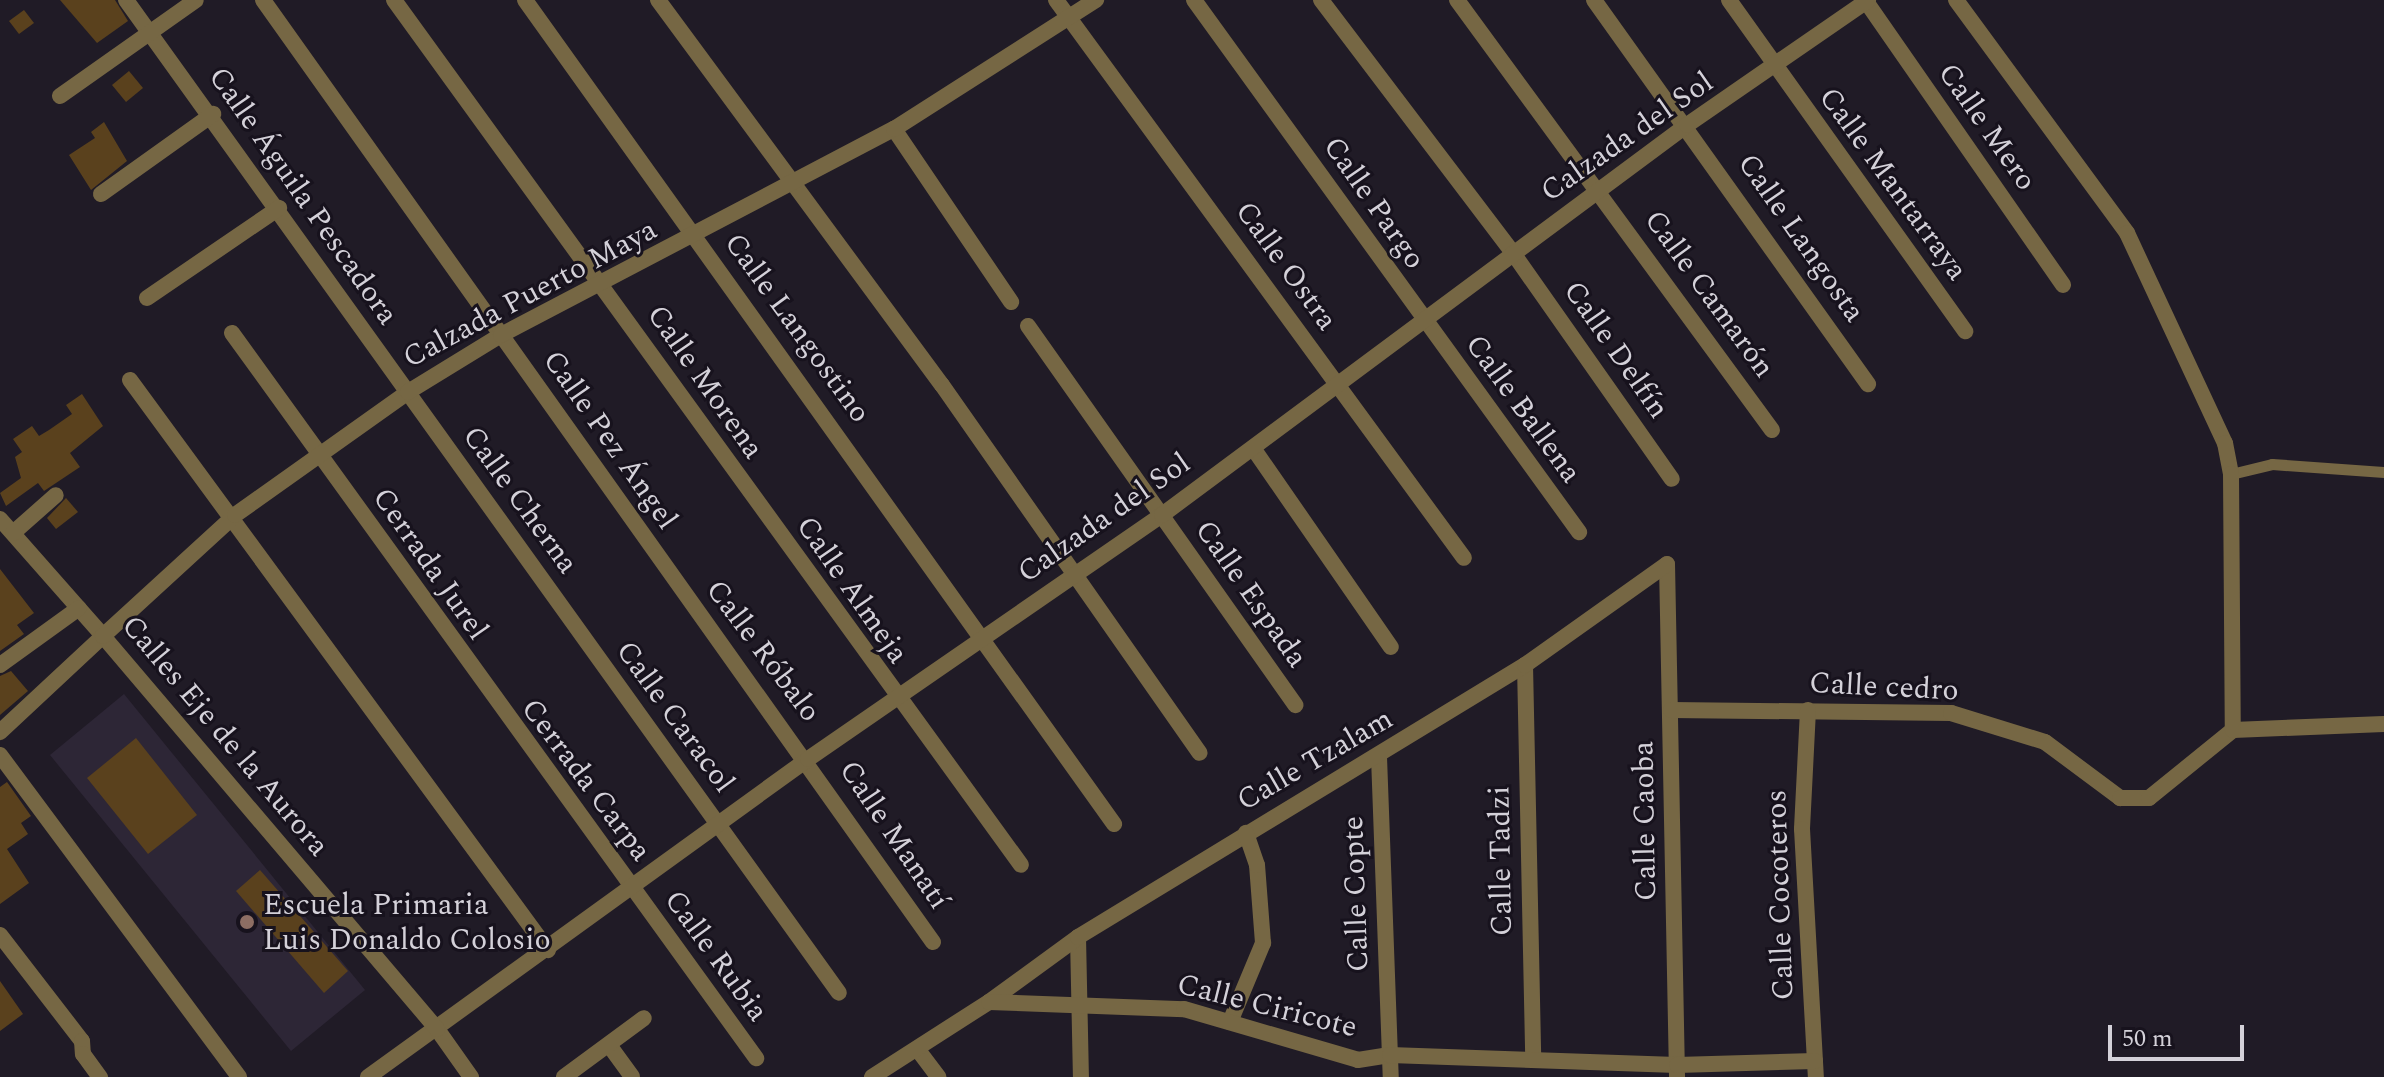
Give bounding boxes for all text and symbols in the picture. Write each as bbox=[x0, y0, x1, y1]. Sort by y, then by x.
street label: Calle Mero bbox=[1930, 56, 2044, 198]
street label: Calle Águila Pescadora bbox=[200, 60, 406, 332]
street label: Calzada del Sol bbox=[1534, 64, 1720, 210]
street label: Calle Mantarraya bbox=[1811, 80, 1975, 288]
street label: Calle Pargo bbox=[1315, 130, 1433, 276]
street label: Calle Langosta bbox=[1730, 147, 1872, 329]
street label: Calle Ostra bbox=[1227, 194, 1345, 338]
street label: Calle Camarón bbox=[1636, 203, 1782, 385]
street label: Calzada Puerto Maya bbox=[397, 212, 663, 376]
street label: Calle Langostino bbox=[716, 226, 878, 430]
street label: Calle Delfín bbox=[1555, 274, 1677, 426]
street label: Calle Morena bbox=[639, 298, 771, 466]
street label: Calle Ballena bbox=[1457, 328, 1589, 490]
street label: Calle Pez Ángel bbox=[535, 344, 685, 536]
street label: Calle Cherna bbox=[454, 419, 586, 581]
street label: Calzada del Sol bbox=[1011, 445, 1197, 591]
street label: Cerrada Jurel bbox=[364, 481, 496, 647]
street label: Calle Almeja bbox=[788, 509, 916, 671]
street label: Calle Espada bbox=[1187, 513, 1315, 675]
street label: Calle Róbalo bbox=[698, 573, 828, 729]
street label: Calles Eje de la Aurora bbox=[114, 608, 336, 864]
street label: Calle Caracol bbox=[608, 634, 742, 800]
street label: Calle cedro bbox=[1808, 665, 1960, 709]
street label: Cerrada Carpa bbox=[513, 692, 659, 868]
street label: Calle Tzalam bbox=[1231, 701, 1399, 819]
street label: Calle Caoba bbox=[1626, 741, 1664, 901]
street label: Calle Manatí bbox=[831, 754, 957, 916]
street label: Calle Tadzi bbox=[1482, 786, 1520, 936]
street label: Calle Cocoteros bbox=[1758, 789, 1802, 1001]
street label: Calle Copte bbox=[1335, 815, 1377, 973]
street label: Calle Rubia bbox=[656, 883, 776, 1029]
place label: Escuela Primaria Luis Donaldo Colosio bbox=[263, 887, 551, 958]
marker: Escuela Primaria Luis Donaldo Colosio bbox=[238, 913, 256, 931]
street label: Calle Ciricote bbox=[1173, 966, 1361, 1046]
scale bar bbox=[2112, 1009, 2248, 1059]
text: 50 m bbox=[2122, 1021, 2173, 1057]

